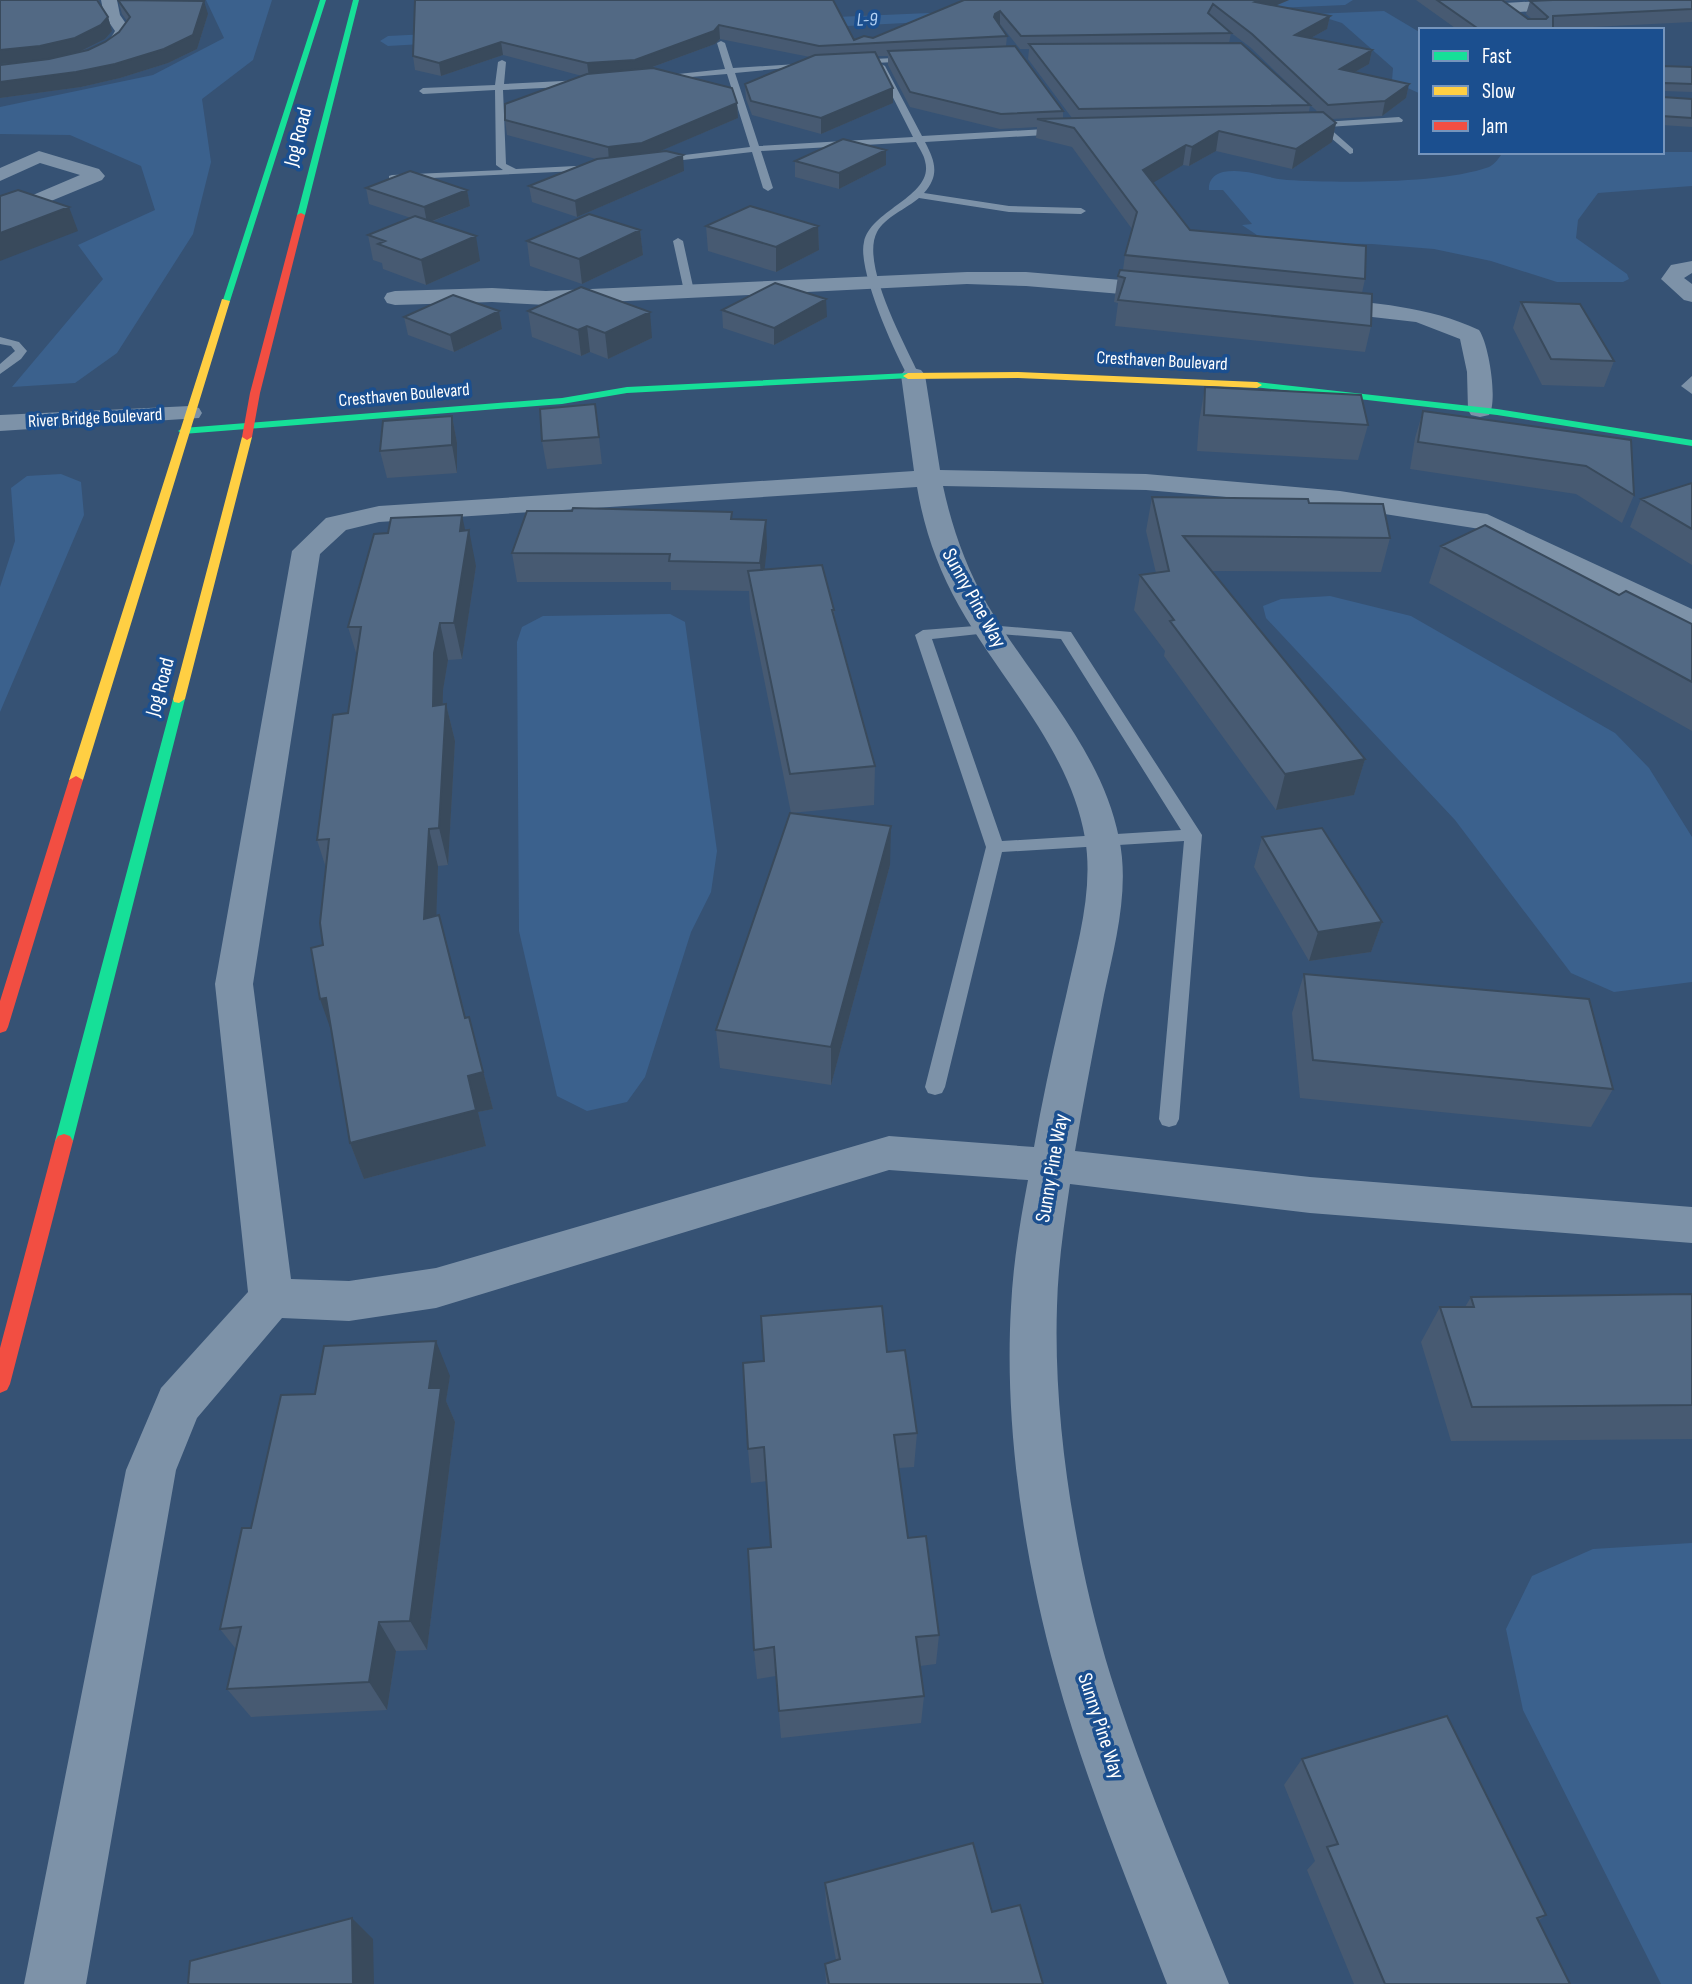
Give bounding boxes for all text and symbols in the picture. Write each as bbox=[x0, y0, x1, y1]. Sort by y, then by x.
water label: L-9 bbox=[856, 8, 879, 32]
legend bbox=[1419, 28, 1664, 154]
text: Fast bbox=[1482, 44, 1512, 69]
text: Slow bbox=[1482, 79, 1516, 104]
street label: Jog Road bbox=[278, 105, 317, 170]
text: Jam bbox=[1481, 114, 1508, 139]
street label: Cresthaven Boulevard bbox=[1096, 347, 1228, 375]
street label: Cresthaven Boulevard bbox=[338, 379, 470, 411]
street label: River Bridge Boulevard bbox=[27, 404, 163, 432]
street label: Sunny Pine Way bbox=[936, 544, 1012, 652]
street label: Jog Road bbox=[140, 655, 180, 720]
street label: Sunny Pine Way bbox=[1030, 1112, 1074, 1224]
street label: Sunny Pine Way bbox=[1072, 1670, 1130, 1782]

